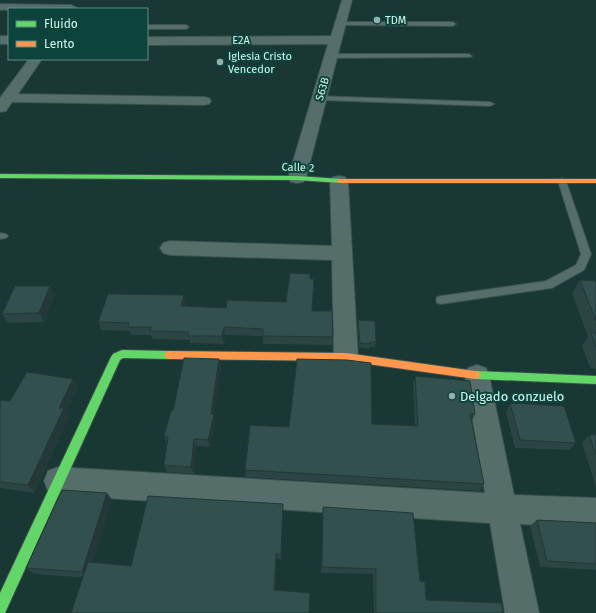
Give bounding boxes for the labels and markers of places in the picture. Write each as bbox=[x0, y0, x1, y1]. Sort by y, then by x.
place label: TDM bbox=[385, 14, 406, 27]
marker: TDM bbox=[372, 15, 382, 25]
place label: Iglesia Cristo Vencedor bbox=[228, 50, 292, 76]
marker: Iglesia Cristo Vencedor bbox=[215, 57, 225, 67]
place label: Delgado conzuelo bbox=[460, 389, 564, 404]
marker: Delgado conzuelo bbox=[447, 391, 457, 401]

